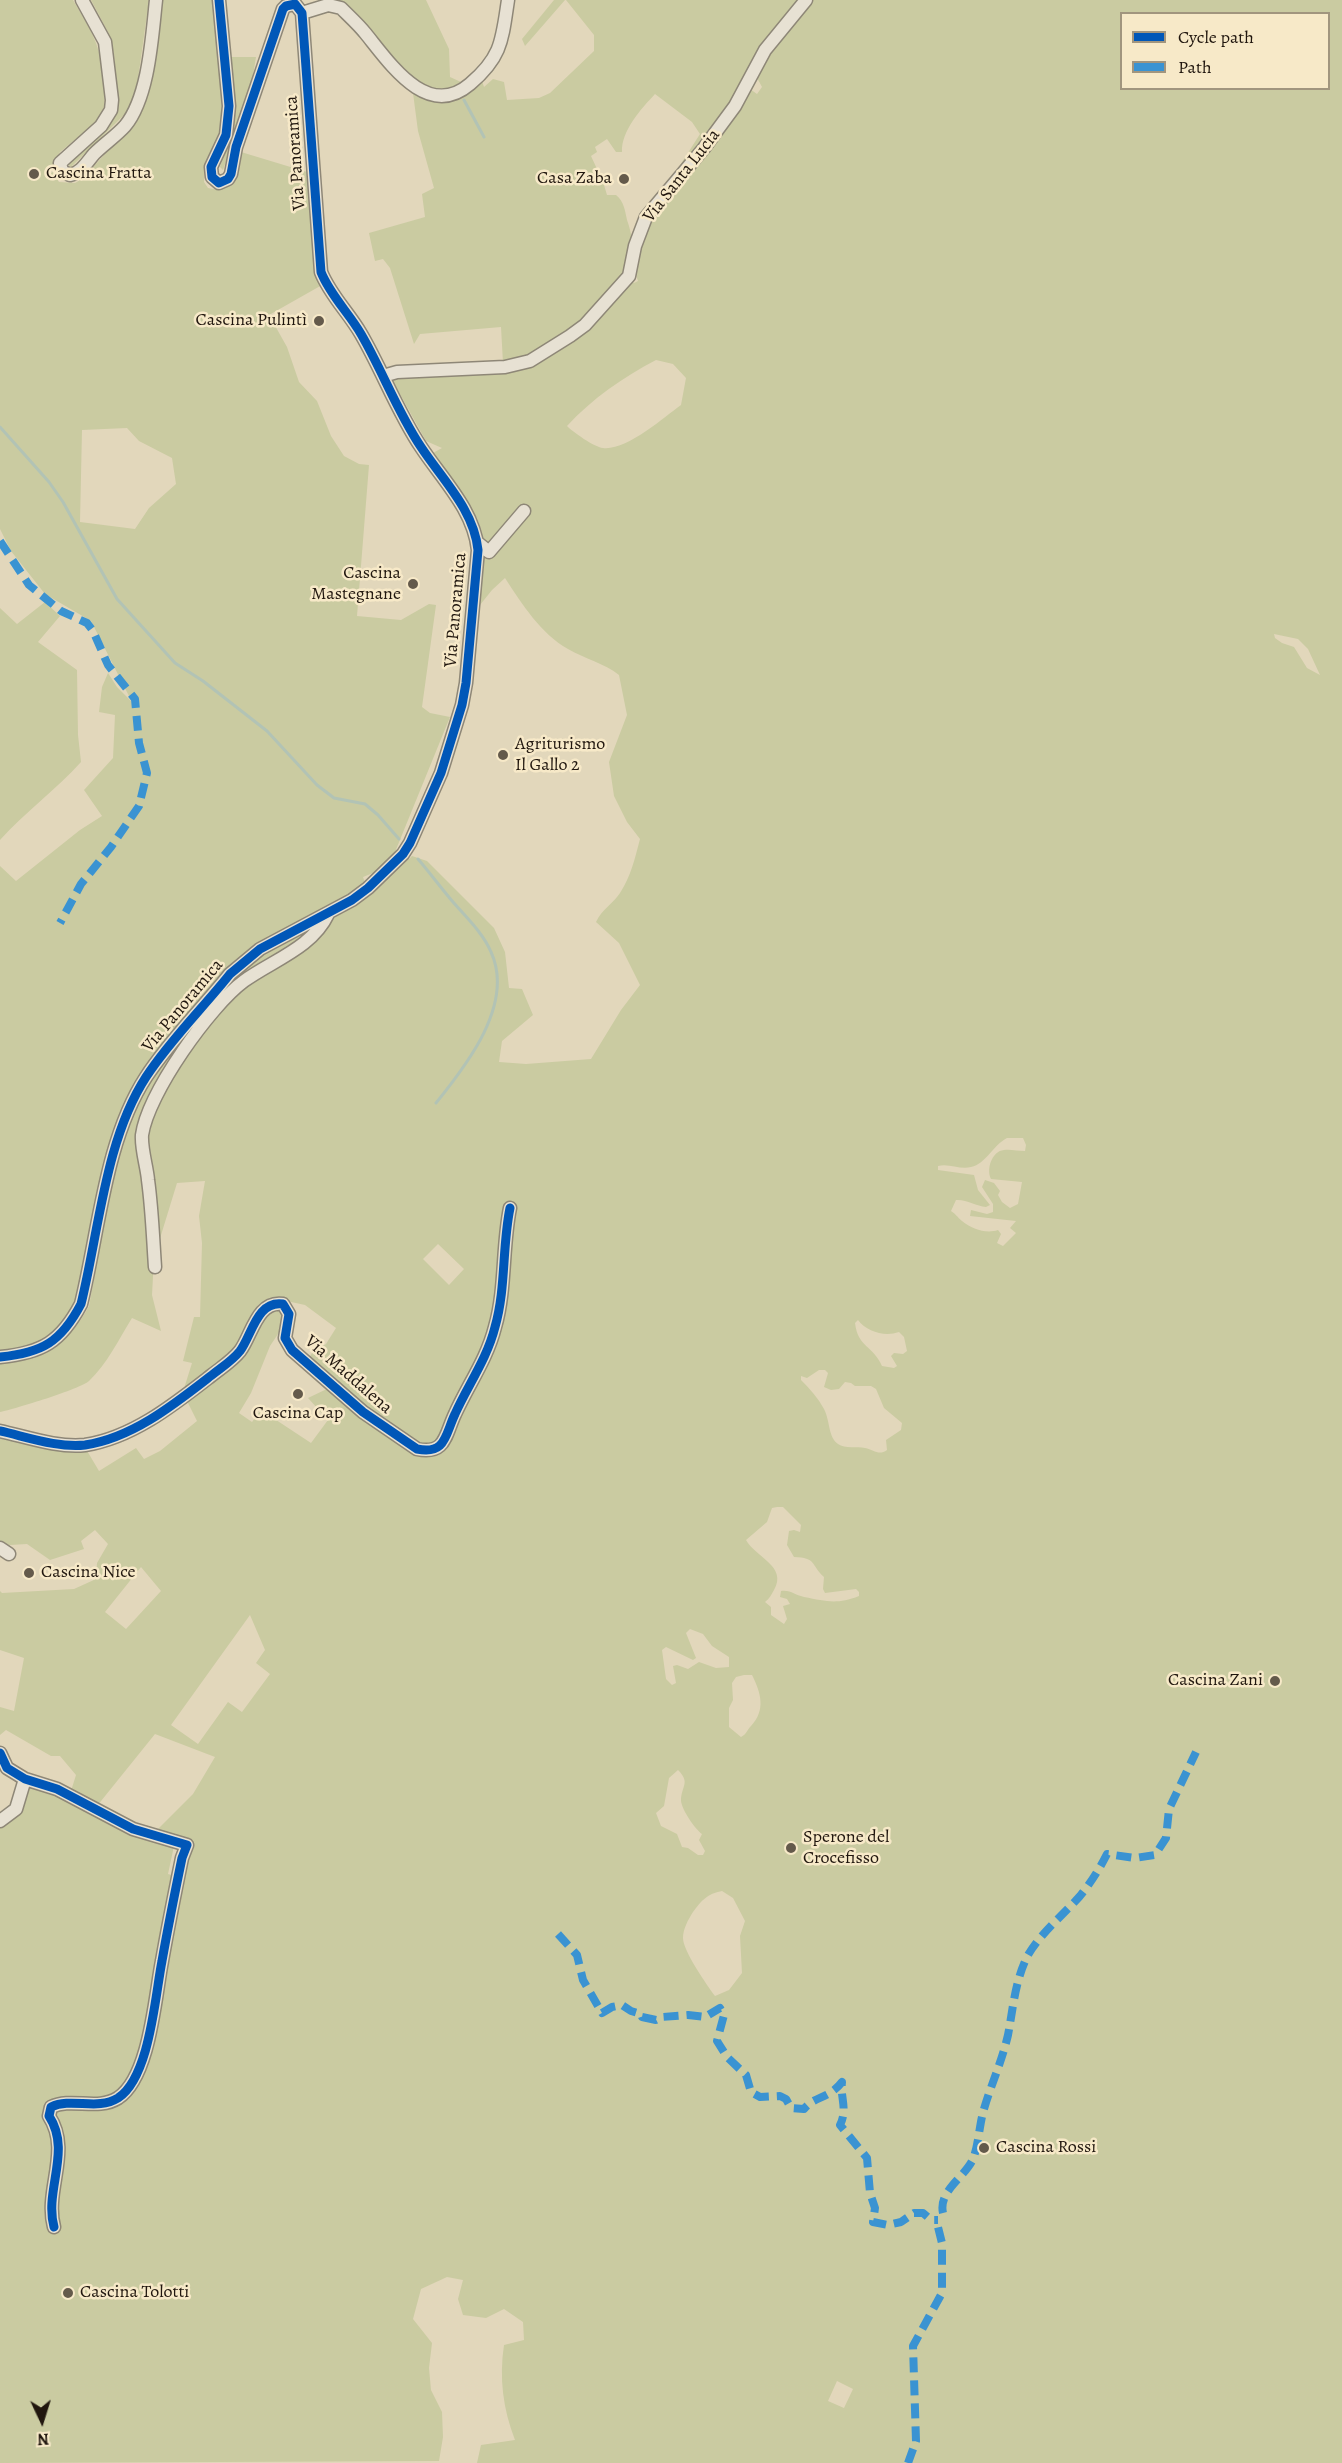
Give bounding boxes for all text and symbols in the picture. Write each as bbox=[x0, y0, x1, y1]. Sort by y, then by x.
legend bbox=[1120, 12, 1330, 90]
text: Cycle path bbox=[1178, 25, 1254, 49]
text: Path bbox=[1178, 55, 1212, 79]
street label: Via Panoramica bbox=[281, 95, 311, 211]
street label: Via Santa Lucia bbox=[639, 125, 725, 227]
place label: Cascina Fratta bbox=[46, 163, 152, 185]
marker: Cascina Fratta bbox=[27, 167, 41, 181]
place label: Casa Zaba bbox=[537, 168, 612, 190]
marker: Casa Zaba bbox=[617, 172, 631, 186]
place label: Cascina Pulintì bbox=[196, 310, 307, 332]
marker: Cascina Pulintì bbox=[312, 314, 326, 328]
street label: Via Panoramica bbox=[440, 552, 472, 668]
place label: Cascina Mastegnane bbox=[311, 563, 401, 606]
marker: Cascina Mastegnane bbox=[406, 577, 420, 591]
place label: Agriturismo Il Gallo 2 bbox=[515, 734, 605, 777]
marker: Agriturismo Il Gallo 2 bbox=[496, 748, 510, 762]
street label: Via Panoramica bbox=[138, 955, 228, 1057]
street label: Via Maddalena bbox=[300, 1331, 396, 1419]
marker: Cascina Cap bbox=[291, 1387, 305, 1401]
place label: Cascina Cap bbox=[253, 1403, 343, 1425]
place label: Cascina Nice bbox=[41, 1562, 136, 1584]
marker: Cascina Nice bbox=[22, 1566, 36, 1580]
place label: Cascina Zani bbox=[1168, 1670, 1263, 1692]
marker: Cascina Zani bbox=[1268, 1674, 1282, 1688]
place label: Sperone del Crocefisso bbox=[803, 1827, 889, 1870]
marker: Sperone del Crocefisso bbox=[784, 1841, 798, 1855]
place label: Cascina Rossi bbox=[996, 2137, 1096, 2159]
marker: Cascina Rossi bbox=[977, 2141, 991, 2155]
place label: Cascina Tolotti bbox=[80, 2282, 189, 2304]
marker: Cascina Tolotti bbox=[61, 2286, 75, 2300]
north arrow bbox=[12, 2391, 72, 2451]
text: N bbox=[37, 2428, 50, 2450]

